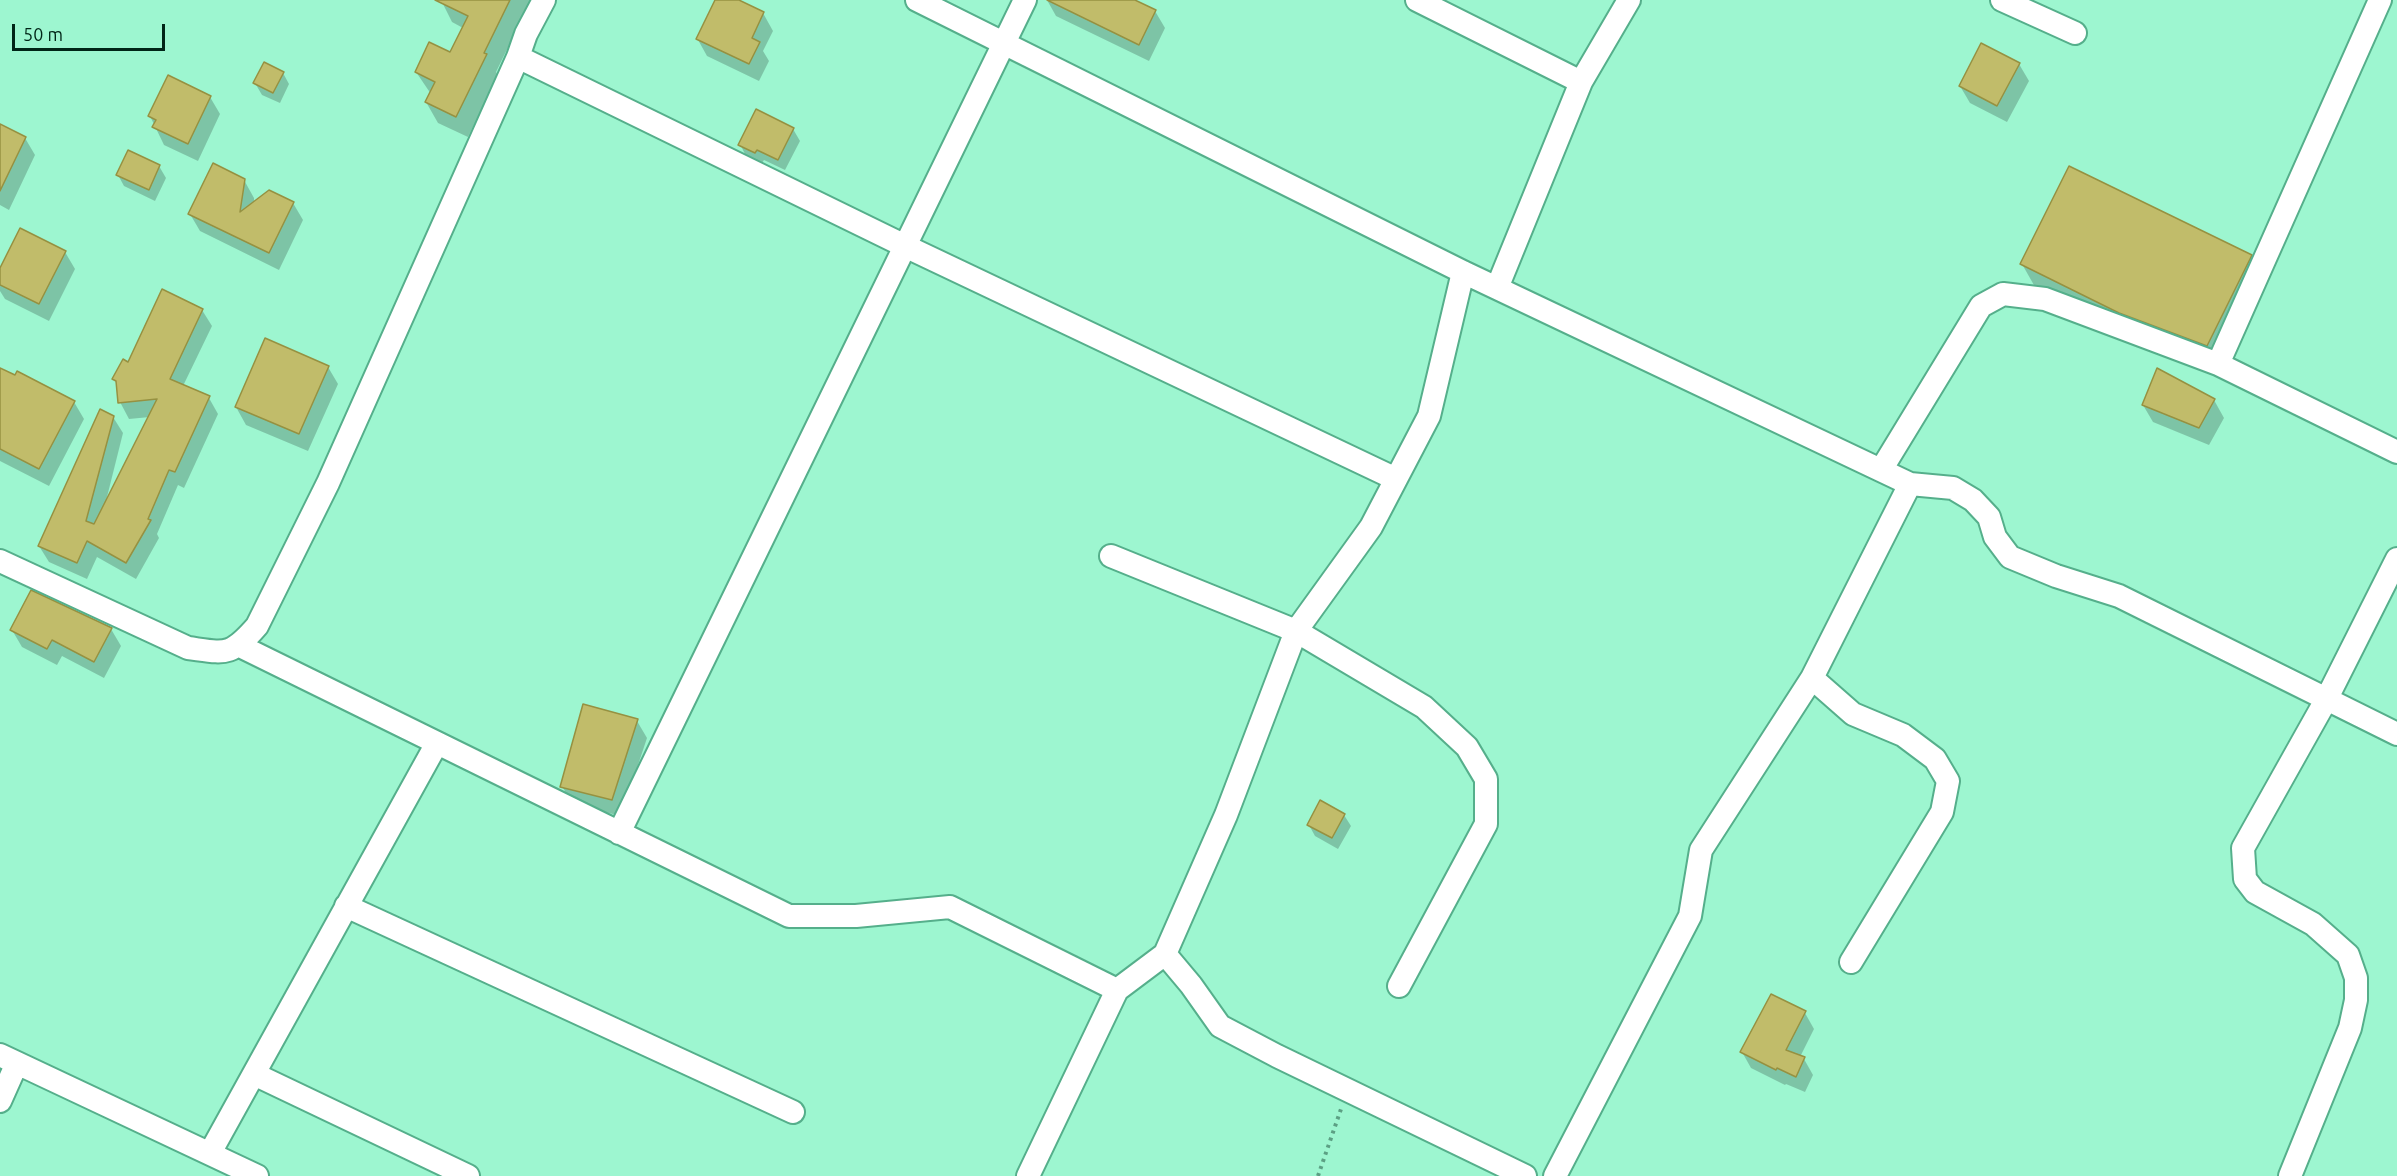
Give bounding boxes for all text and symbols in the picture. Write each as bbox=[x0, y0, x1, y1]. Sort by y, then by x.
scale bar bbox=[15, 12, 168, 50]
text: 50 m bbox=[23, 24, 63, 44]

